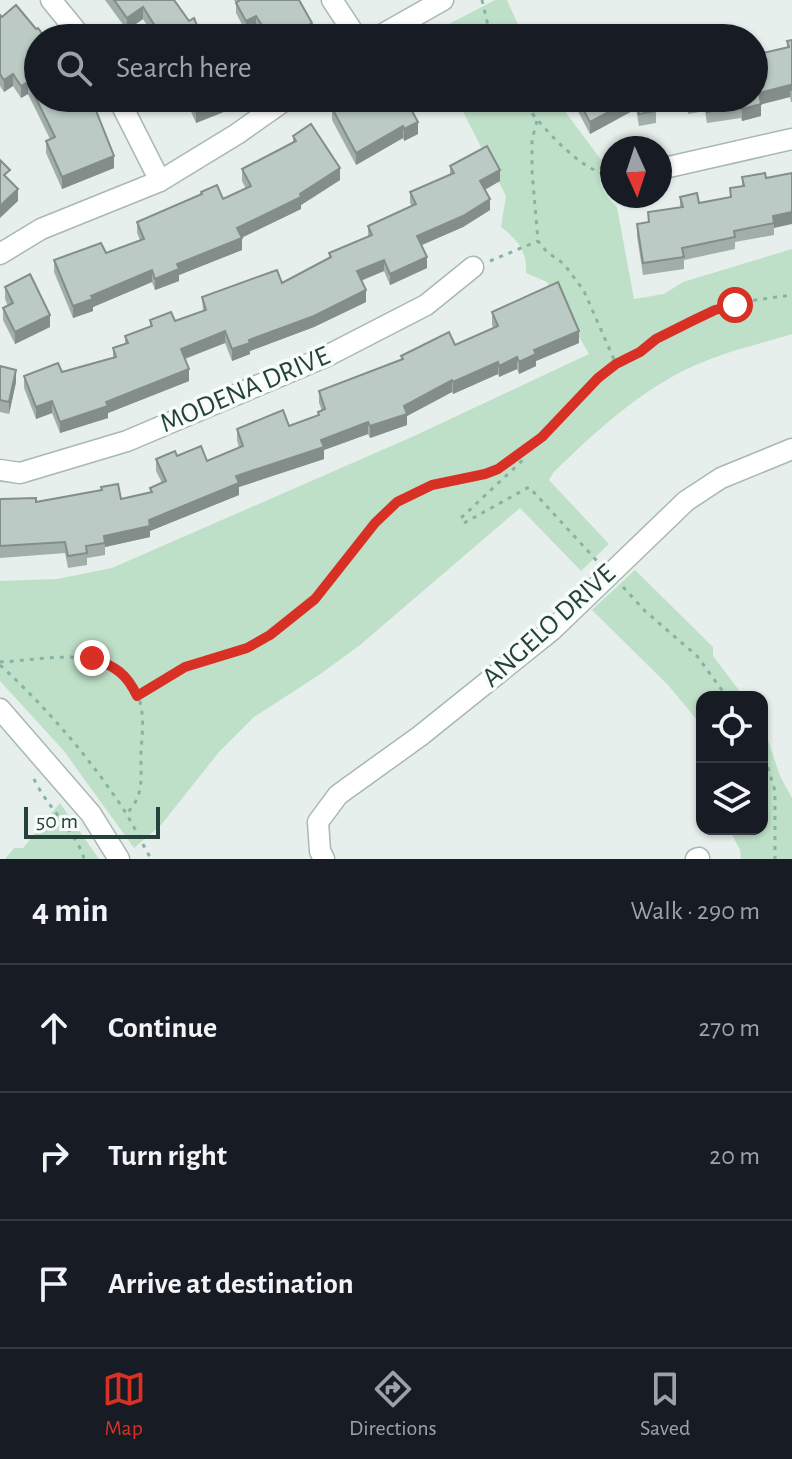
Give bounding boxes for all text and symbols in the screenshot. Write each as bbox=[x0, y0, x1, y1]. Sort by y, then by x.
search box bbox=[24, 24, 768, 112]
icon: search bbox=[52, 46, 96, 90]
text: Search here bbox=[116, 53, 252, 83]
north arrow bbox=[600, 136, 672, 208]
route start bbox=[717, 287, 753, 323]
street label: MODENA DRIVE bbox=[156, 342, 334, 438]
street label: ANGELO DRIVE bbox=[477, 559, 621, 693]
route end bbox=[74, 640, 110, 676]
map controls bbox=[696, 691, 768, 835]
button: locate bbox=[696, 691, 768, 763]
button: layers bbox=[696, 763, 768, 835]
scale bar bbox=[24, 803, 160, 839]
text: 50 m bbox=[36, 810, 78, 832]
text: 4 min bbox=[32, 894, 109, 928]
text: Walk · 290 m bbox=[630, 898, 760, 924]
icon: ahead bbox=[32, 1006, 76, 1050]
text: Continue bbox=[108, 1013, 217, 1043]
text: 270 m bbox=[699, 1015, 760, 1041]
icon: right bbox=[32, 1134, 76, 1178]
text: Turn right bbox=[108, 1141, 227, 1171]
text: 20 m bbox=[709, 1143, 760, 1169]
icon: arrive bbox=[32, 1262, 76, 1306]
text: Arrive at destination bbox=[108, 1269, 354, 1299]
tab: Map bbox=[102, 1367, 146, 1441]
tab: Directions bbox=[349, 1367, 437, 1441]
tab: Saved bbox=[640, 1367, 690, 1441]

